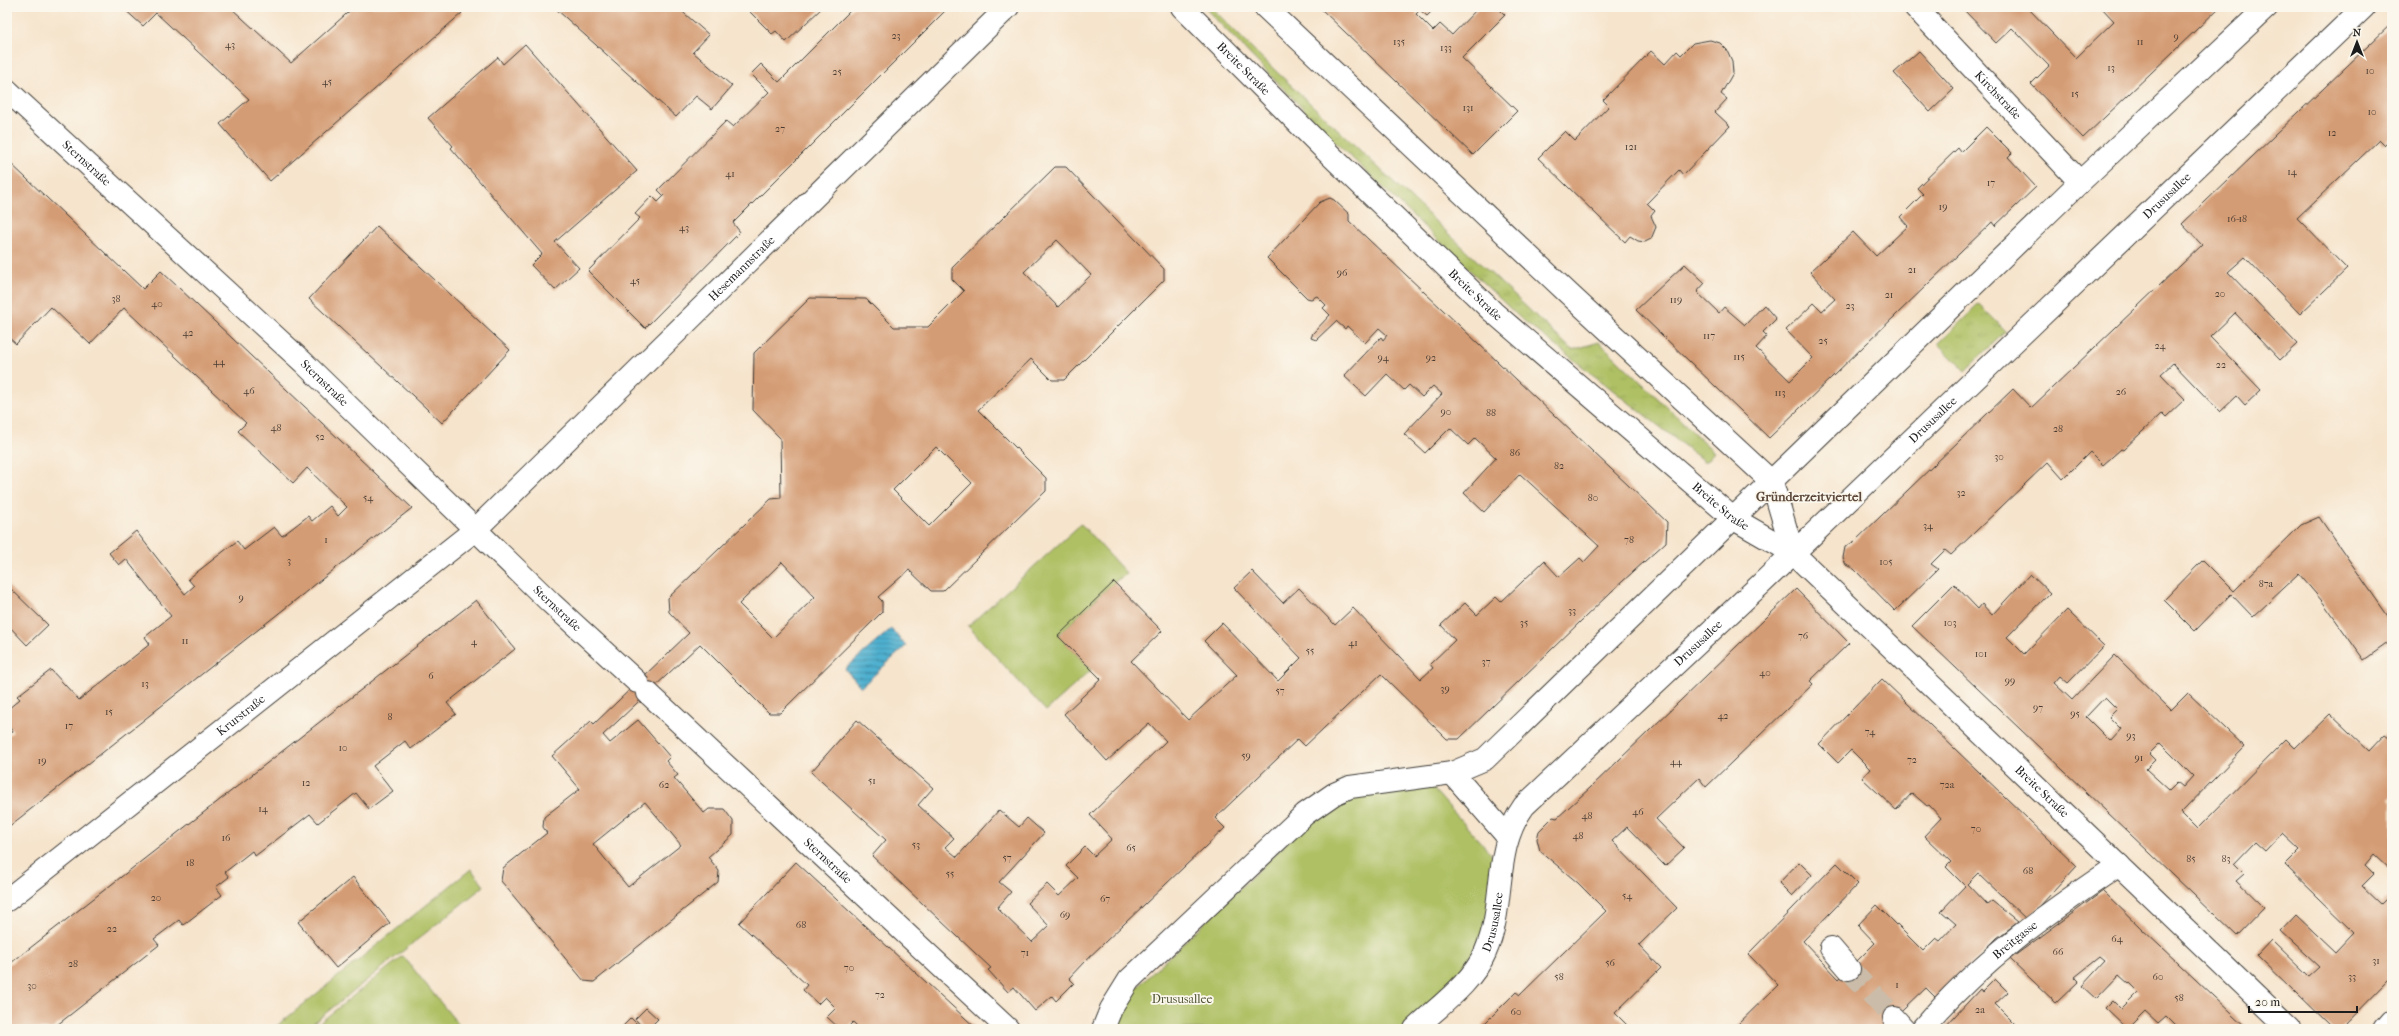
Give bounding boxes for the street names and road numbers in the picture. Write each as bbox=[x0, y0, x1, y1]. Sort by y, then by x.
street label: Breite Straße bbox=[1214, 39, 1273, 98]
street label: Kirchstraße bbox=[1972, 68, 2024, 122]
street label: Sternstraße bbox=[60, 137, 114, 189]
street label: Drususallee bbox=[2140, 170, 2194, 222]
street label: Hesemannstraße bbox=[706, 233, 778, 304]
street label: Breite Straße bbox=[1446, 266, 1505, 324]
street label: Sternstraße bbox=[298, 357, 351, 409]
street label: Drususallee bbox=[1906, 394, 1960, 446]
street label: Breite Straße bbox=[1689, 479, 1751, 533]
street label: Sternstraße bbox=[530, 583, 584, 634]
street label: Drususallee bbox=[1671, 617, 1725, 669]
street label: Krurstraße bbox=[214, 692, 268, 739]
street label: Breite Straße bbox=[2012, 763, 2072, 820]
street label: Sternstraße bbox=[801, 835, 855, 887]
street label: Drususallee bbox=[1479, 892, 1506, 954]
street label: Breitgasse bbox=[1990, 918, 2040, 962]

